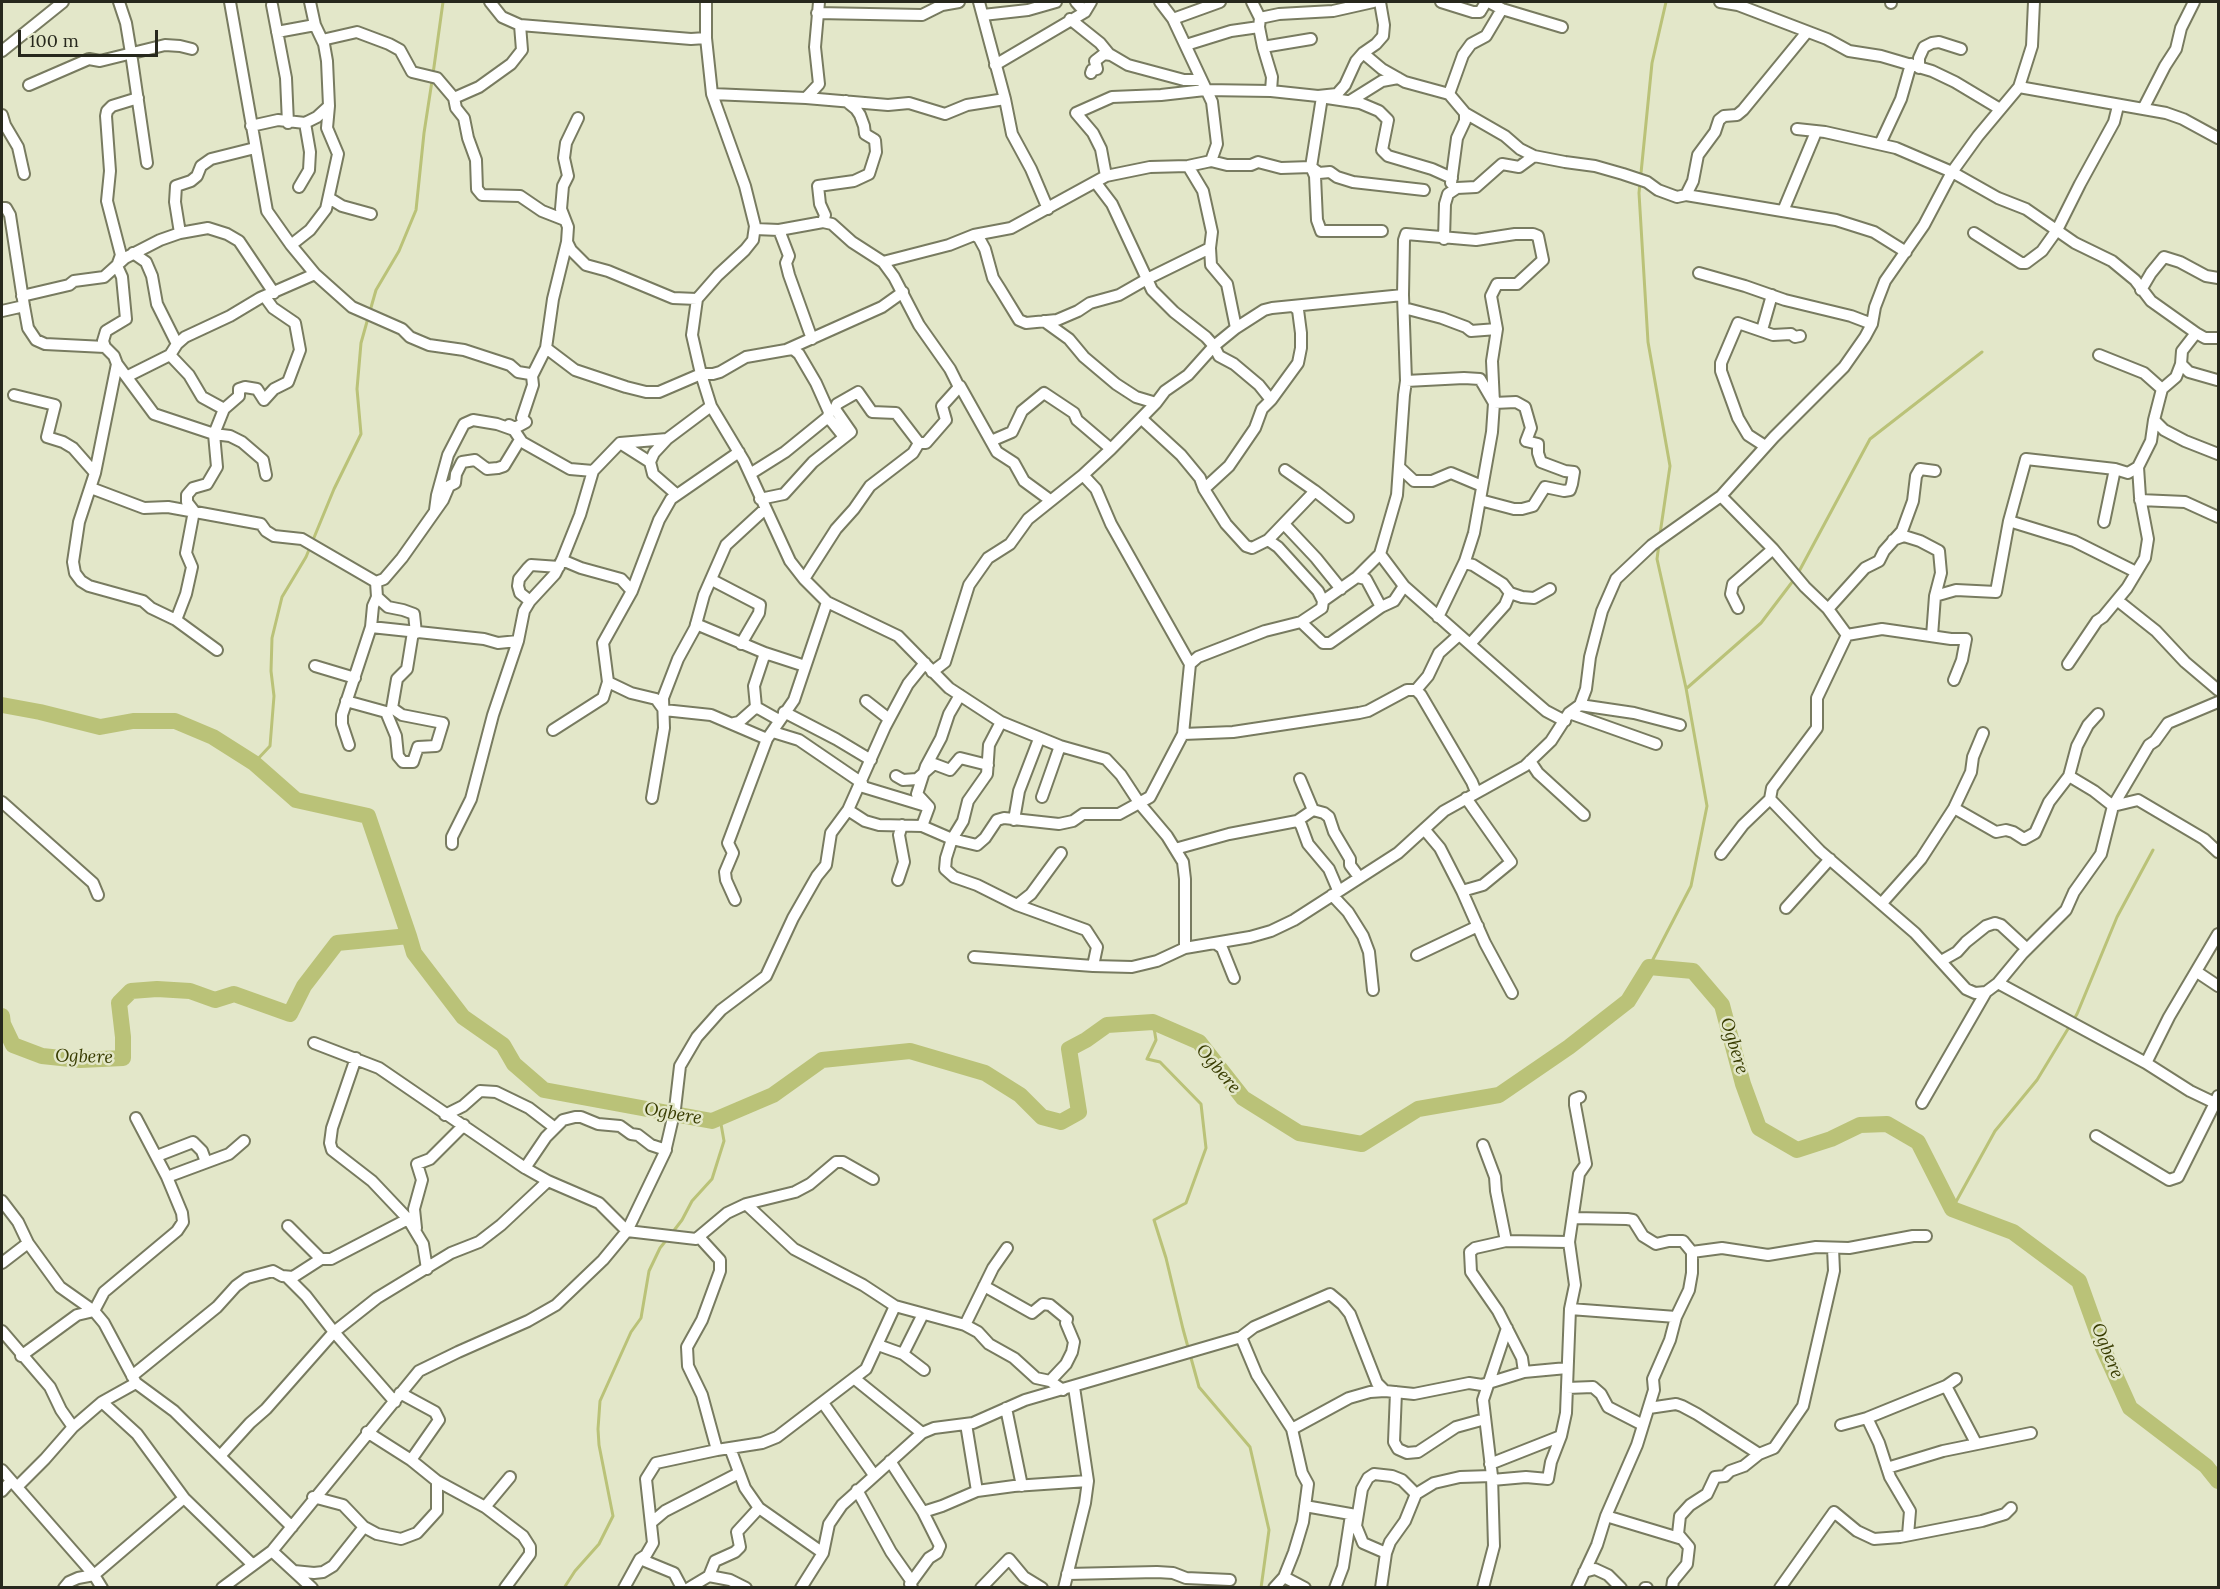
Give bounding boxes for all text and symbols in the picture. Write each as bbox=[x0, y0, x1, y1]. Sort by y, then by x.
scale bar bbox=[21, 18, 160, 56]
text: 100 m bbox=[29, 29, 79, 52]
water label: Ogbere bbox=[1715, 1015, 1753, 1077]
water label: Ogbere bbox=[1191, 1040, 1245, 1098]
water label: Ogbere bbox=[55, 1045, 113, 1069]
water label: Ogbere bbox=[643, 1098, 703, 1130]
water label: Ogbere bbox=[2086, 1320, 2128, 1382]

